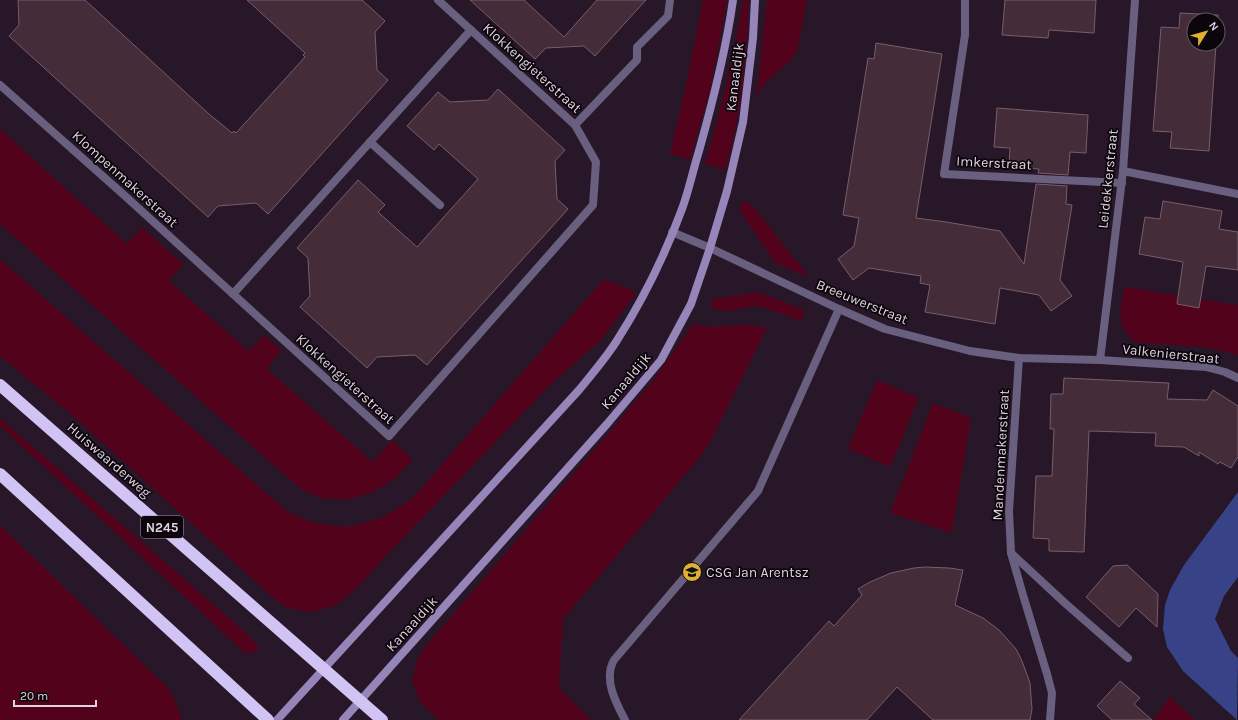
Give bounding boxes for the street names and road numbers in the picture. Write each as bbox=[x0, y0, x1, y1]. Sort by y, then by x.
street label: Klokkengieterstraat bbox=[479, 19, 585, 117]
street label: Kanaaldijk bbox=[722, 42, 748, 112]
street label: Klompenmakerstraat bbox=[69, 127, 181, 231]
street label: Leidekkerstraat bbox=[1094, 128, 1122, 230]
street label: Imkerstraat bbox=[956, 153, 1032, 173]
street label: Breeuwerstraat bbox=[814, 276, 910, 328]
street label: Klokkengieterstraat bbox=[292, 330, 398, 428]
street label: Valkenierstraat bbox=[1122, 340, 1220, 368]
street label: Kanaaldijk bbox=[597, 349, 655, 413]
street label: Mandenmakerstraat bbox=[989, 389, 1013, 521]
street label: Huiswaarderweg bbox=[64, 419, 155, 501]
road number: N245 bbox=[141, 516, 183, 538]
street label: Kanaaldijk bbox=[383, 593, 441, 655]

